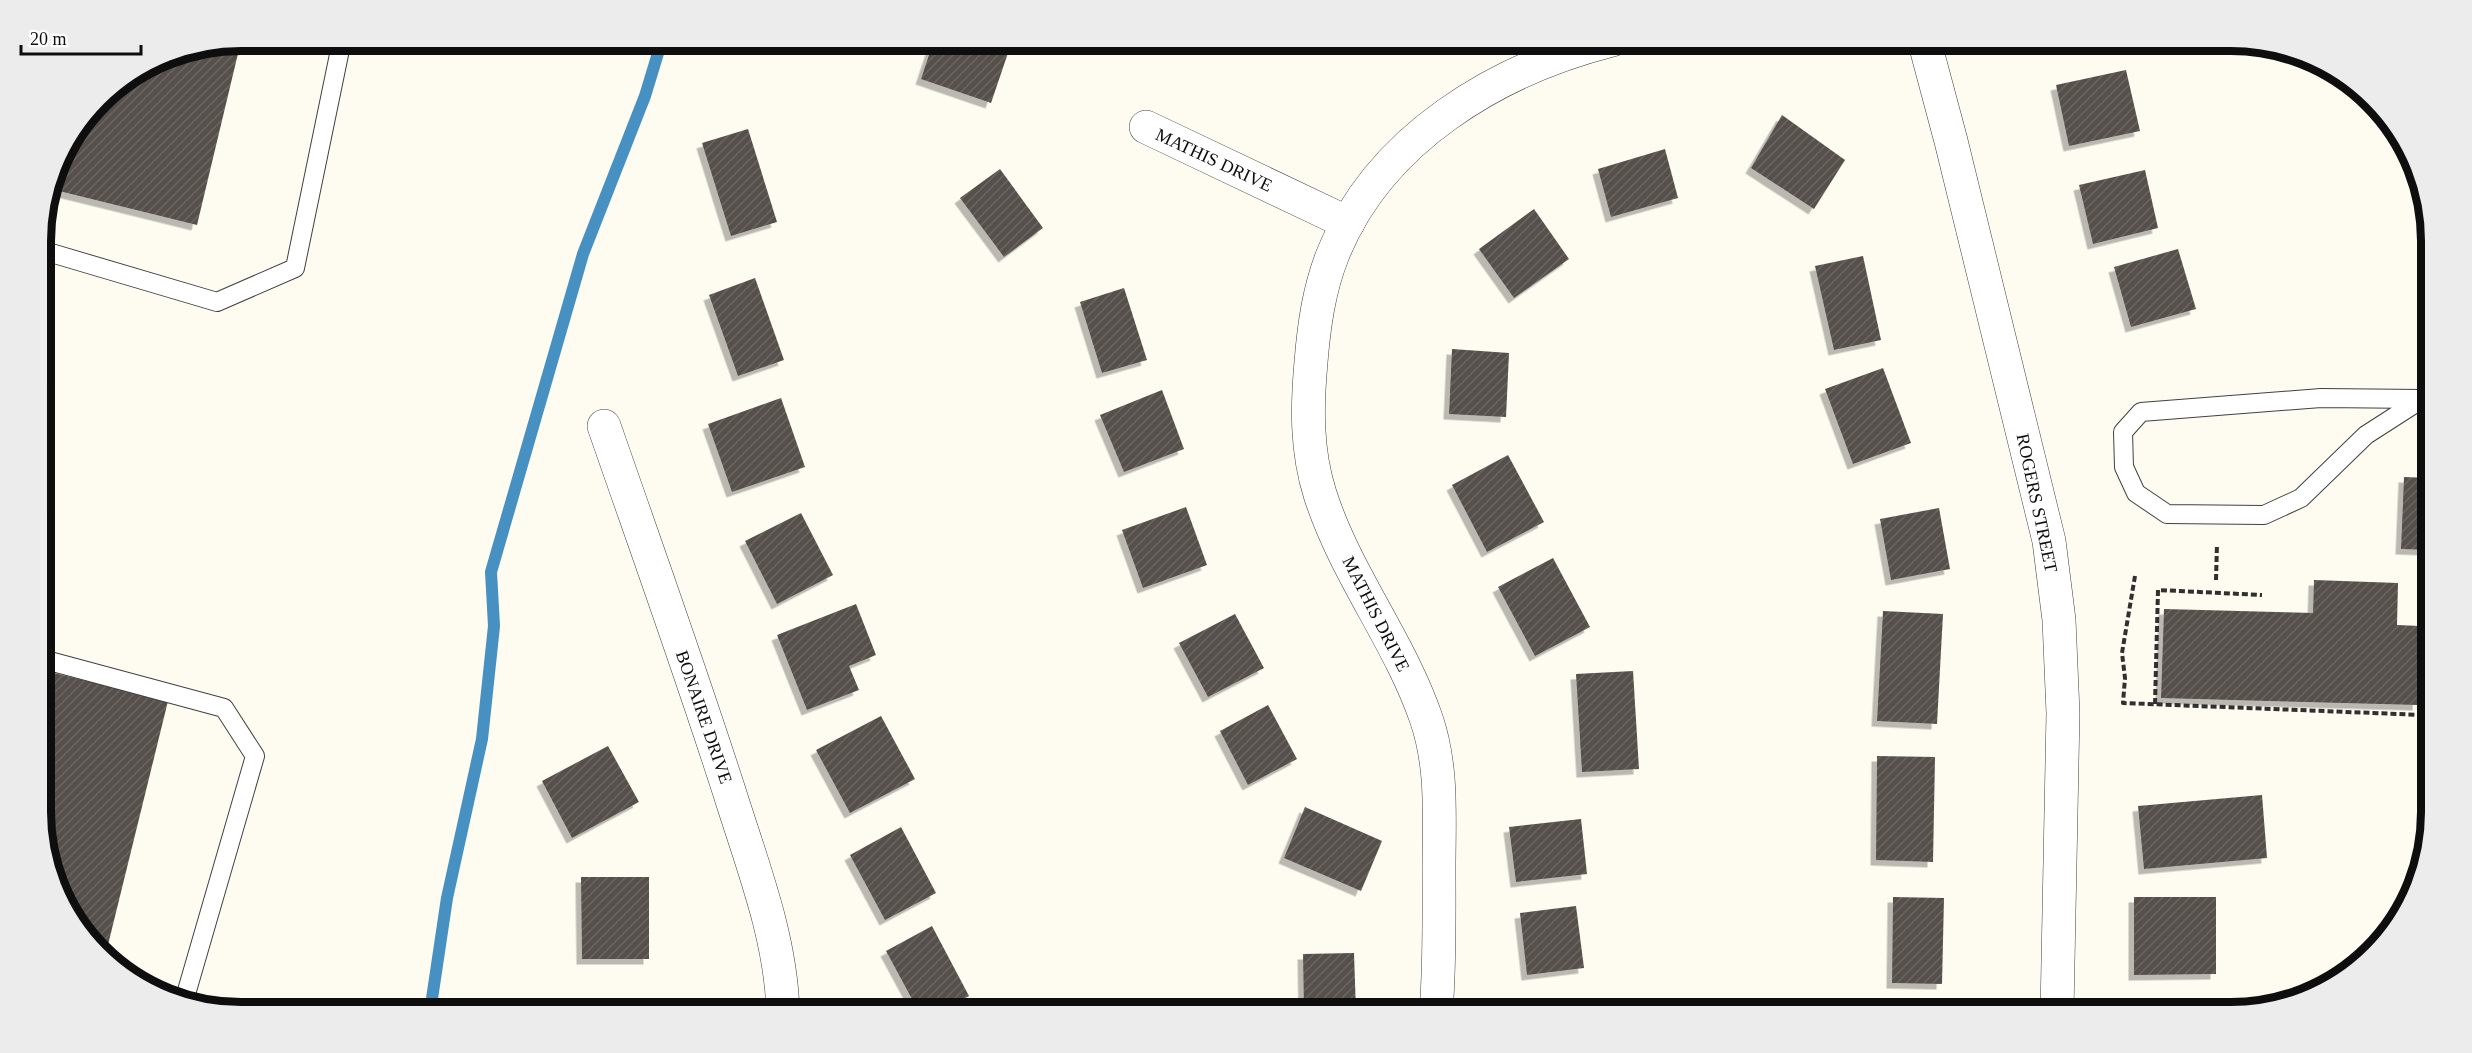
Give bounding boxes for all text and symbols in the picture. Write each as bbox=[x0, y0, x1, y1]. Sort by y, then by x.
scale bar bbox=[21, 18, 141, 56]
text: 20 m bbox=[30, 29, 67, 49]
street label: MATHIS DRIVE bbox=[1152, 124, 1276, 196]
street label: ROGERS STREET bbox=[2013, 432, 2061, 574]
street label: MATHIS DRIVE bbox=[1338, 553, 1414, 675]
street label: BONAIRE DRIVE bbox=[672, 648, 736, 786]

